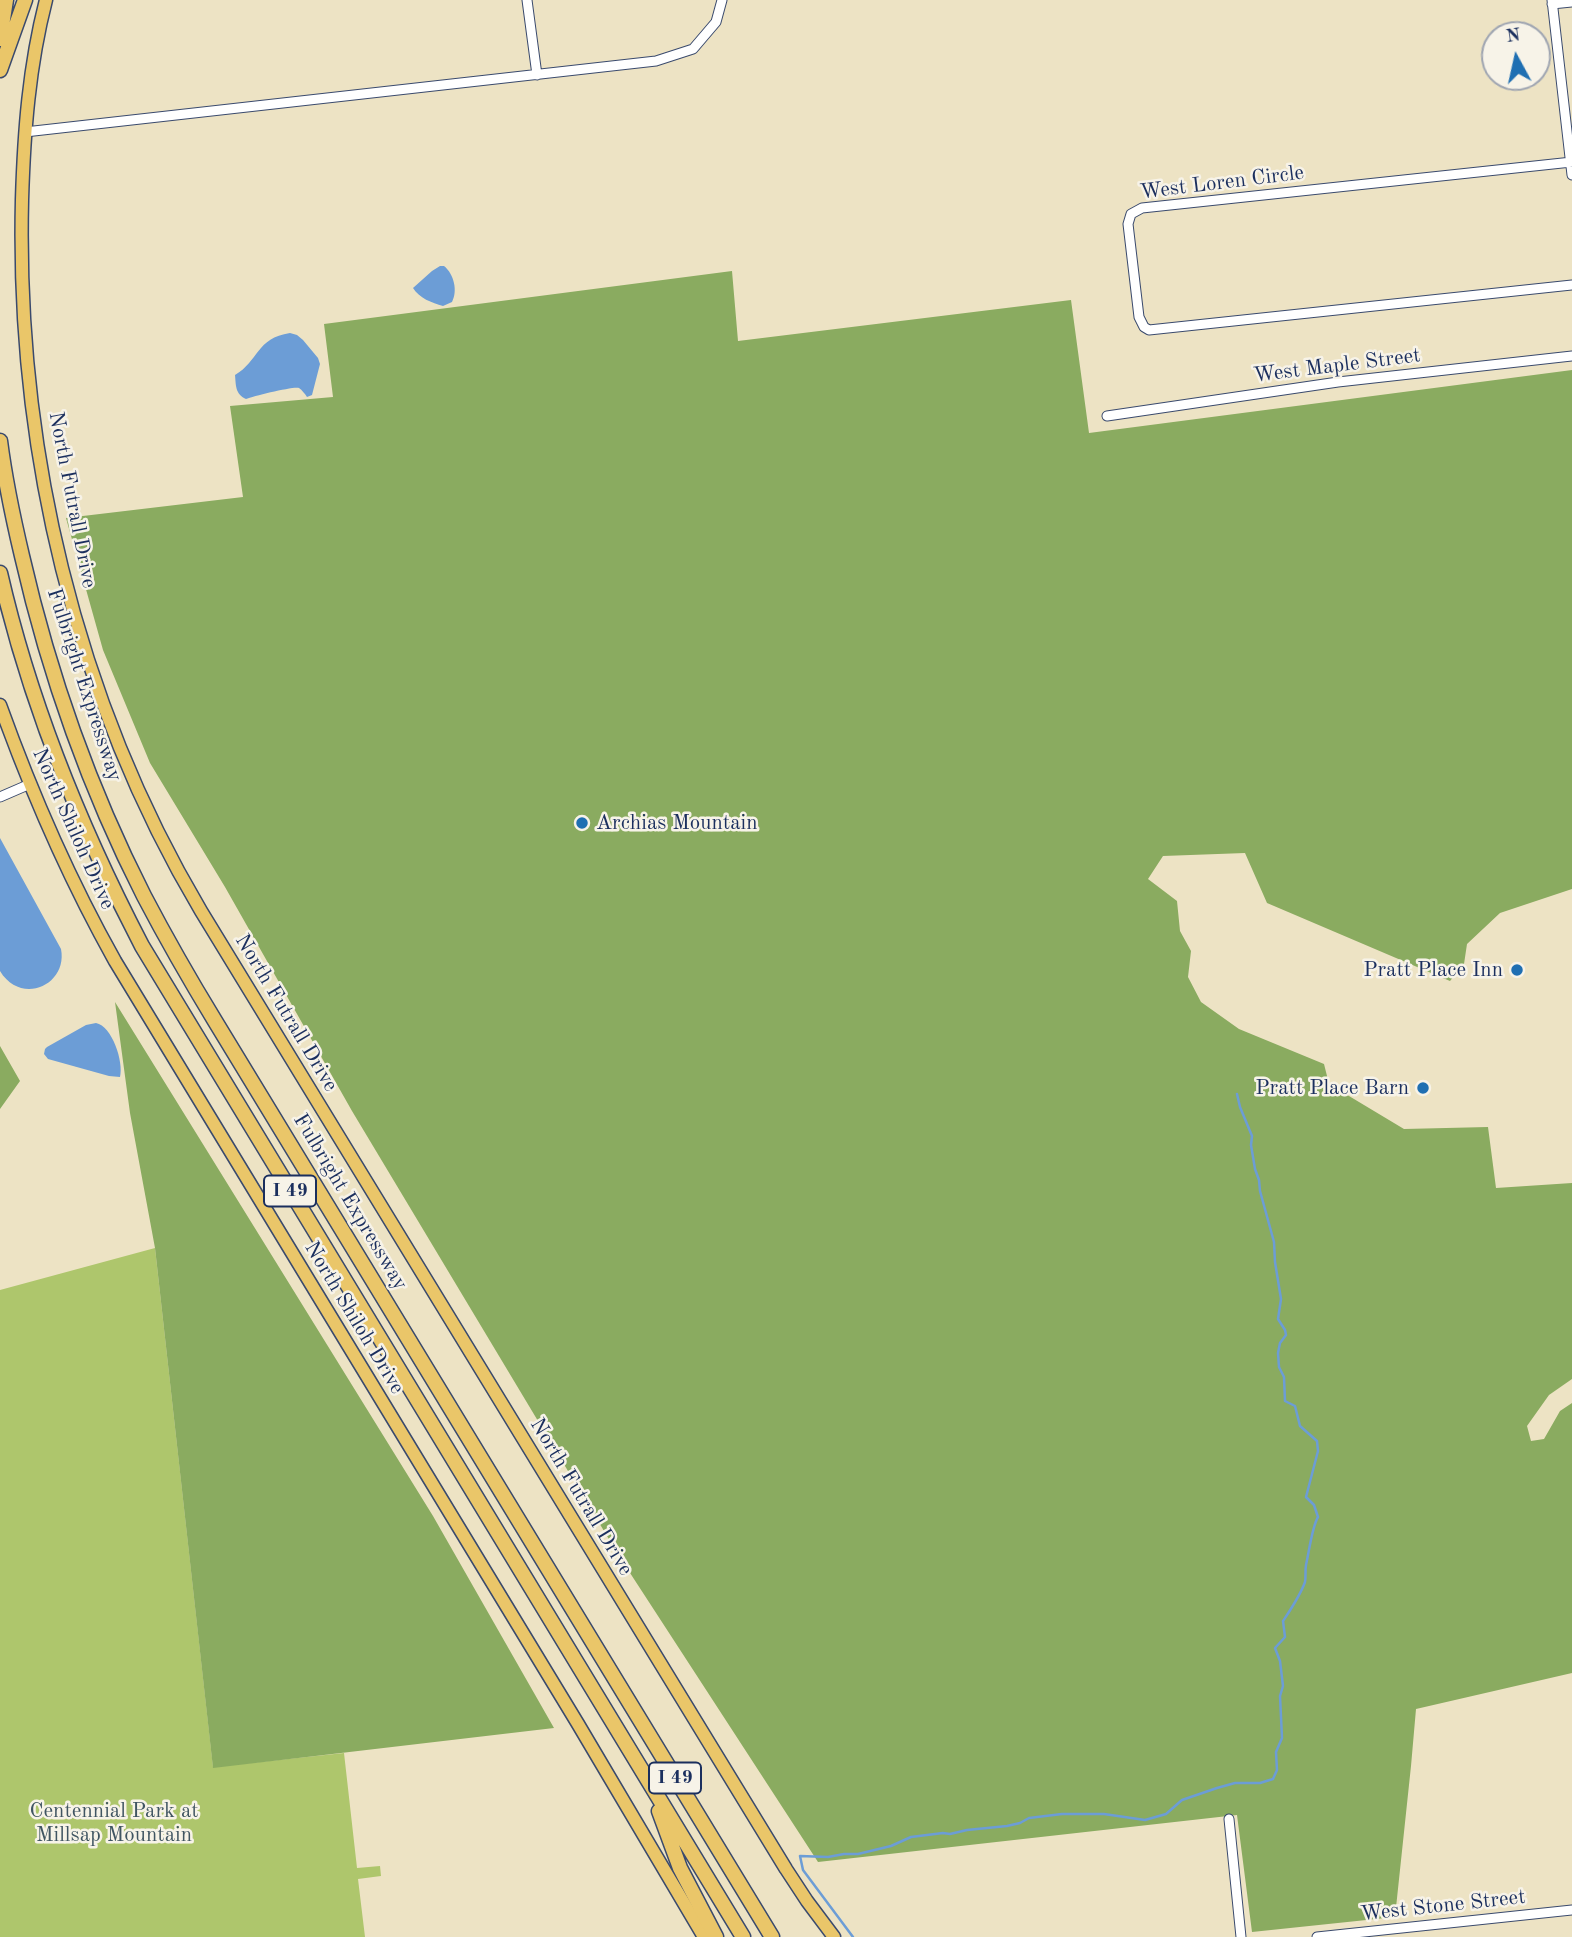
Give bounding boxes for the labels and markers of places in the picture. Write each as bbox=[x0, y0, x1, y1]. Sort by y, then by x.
place label: Archias Mountain bbox=[596, 810, 758, 836]
marker: Archias Mountain bbox=[574, 815, 590, 831]
place label: Pratt Place Inn bbox=[1363, 957, 1503, 983]
marker: Pratt Place Inn bbox=[1509, 962, 1525, 978]
place label: Pratt Place Barn bbox=[1255, 1075, 1409, 1101]
marker: Pratt Place Barn bbox=[1415, 1080, 1431, 1096]

